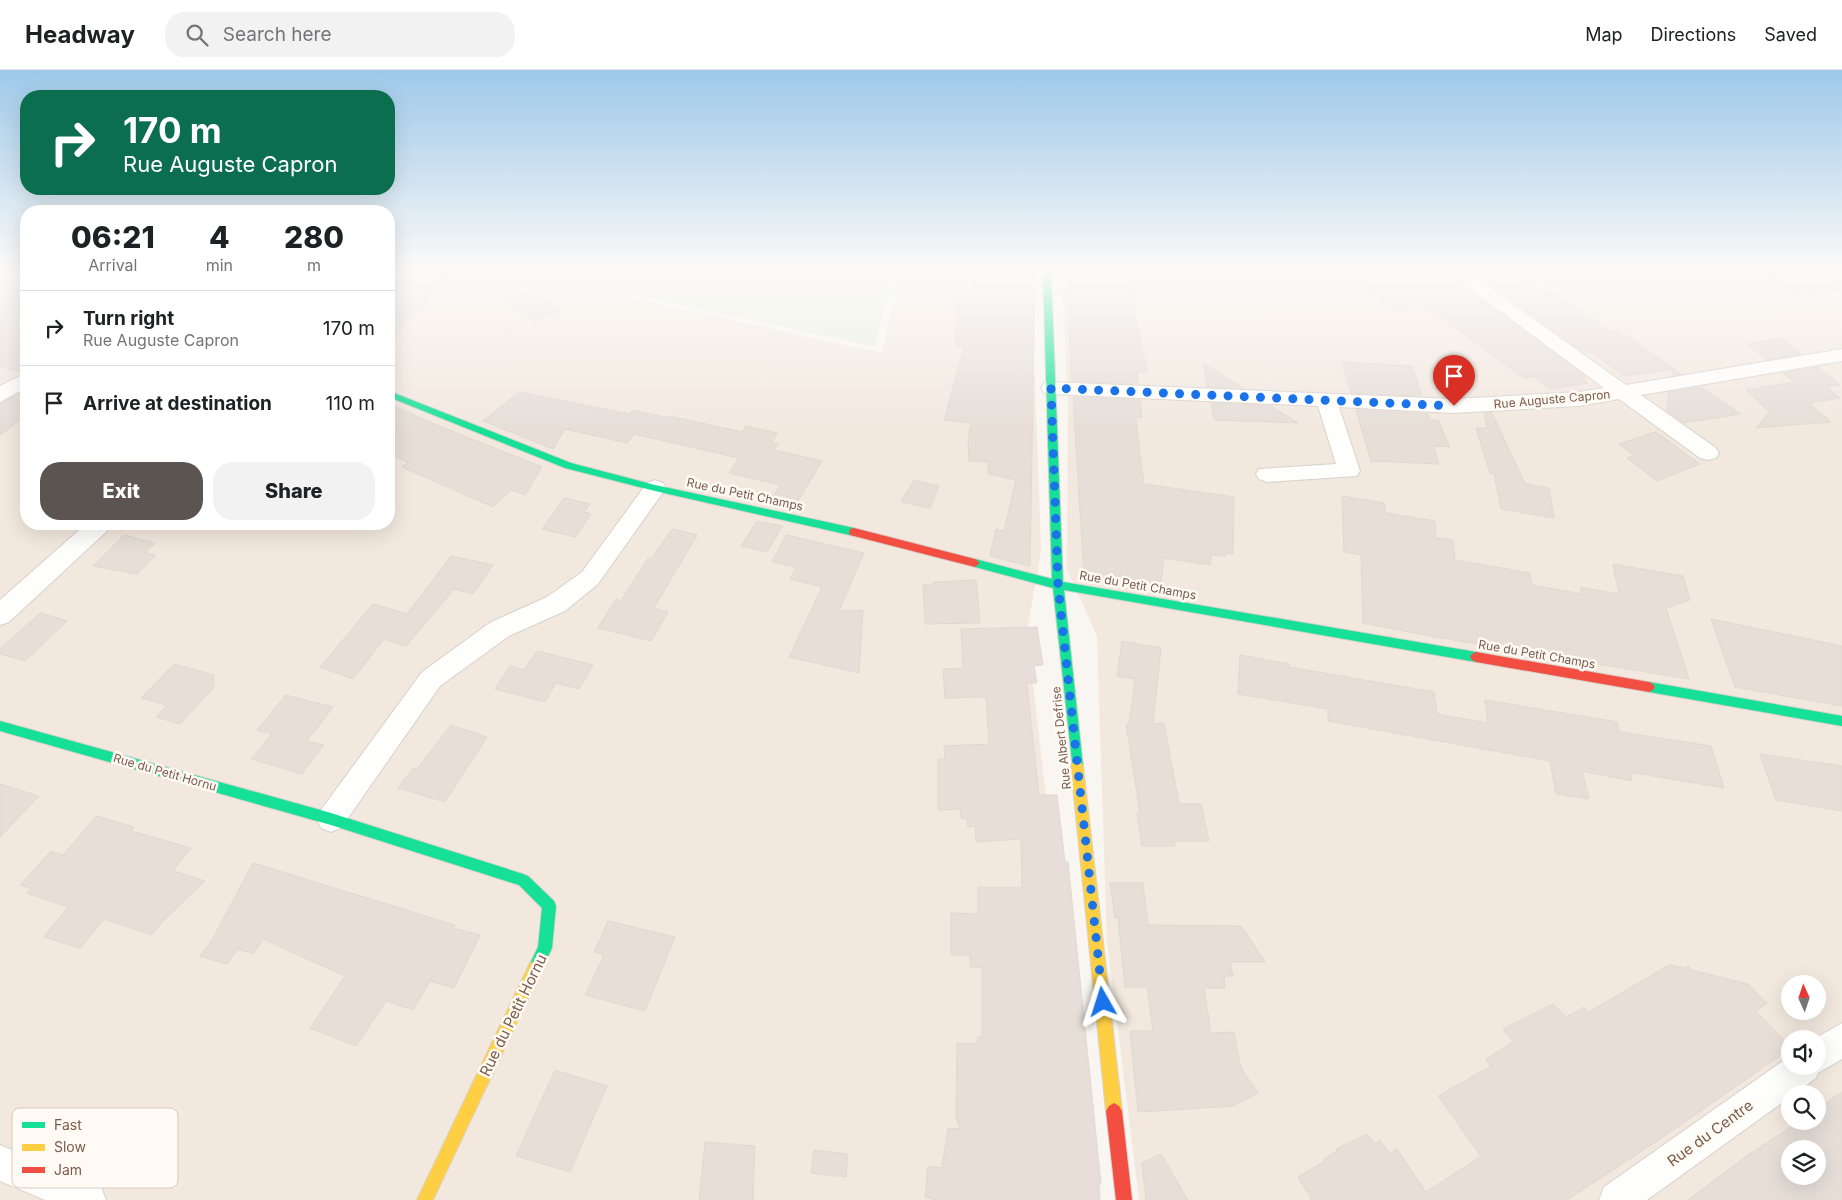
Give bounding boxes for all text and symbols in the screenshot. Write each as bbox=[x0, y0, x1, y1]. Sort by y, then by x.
search box bbox=[165, 12, 515, 57]
text: Headway bbox=[25, 20, 135, 49]
icon: search bbox=[183, 21, 211, 49]
text: Search here bbox=[223, 23, 331, 46]
text: Map bbox=[1585, 24, 1623, 45]
text: Directions bbox=[1651, 24, 1736, 45]
text: Saved bbox=[1764, 24, 1817, 45]
text: 170 m bbox=[123, 109, 222, 151]
icon: right bbox=[40, 110, 105, 175]
text: Rue Auguste Capron bbox=[123, 151, 337, 177]
text: 06:21 bbox=[71, 219, 155, 255]
text: 4 bbox=[209, 219, 230, 255]
text: 280 bbox=[284, 219, 344, 255]
text: Arrival bbox=[88, 255, 137, 275]
text: min bbox=[206, 255, 233, 275]
text: m bbox=[307, 255, 321, 275]
text: Turn right bbox=[83, 307, 174, 330]
icon: right bbox=[40, 314, 68, 342]
text: 170 m bbox=[323, 317, 375, 340]
text: Rue Auguste Capron bbox=[83, 330, 239, 350]
pin bbox=[1433, 355, 1475, 406]
icon: arrive bbox=[1440, 362, 1468, 390]
street label: Rue Auguste Capron bbox=[1493, 386, 1611, 412]
icon: arrive bbox=[40, 389, 68, 417]
text: Arrive at destination bbox=[83, 392, 272, 415]
text: 110 m bbox=[326, 392, 375, 415]
button: Exit bbox=[40, 462, 203, 520]
button: Share bbox=[213, 462, 375, 520]
street label: Rue du Petit Champs bbox=[685, 474, 805, 514]
street label: Rue du Petit Champs bbox=[1078, 567, 1198, 603]
street label: Rue du Petit Champs bbox=[1477, 636, 1597, 672]
street label: Rue Albert Defrise bbox=[1048, 686, 1074, 790]
street label: Rue du Petit Hornu bbox=[112, 750, 218, 794]
street label: Rue du Petit Hornu bbox=[475, 951, 551, 1079]
position arrow bbox=[1076, 975, 1128, 1027]
north arrow bbox=[1781, 975, 1826, 1020]
map controls bbox=[1781, 975, 1826, 1185]
button: sound bbox=[1781, 1030, 1826, 1075]
button: search bbox=[1781, 1085, 1826, 1130]
street label: Rue du Centre bbox=[1663, 1096, 1757, 1170]
legend bbox=[12, 1108, 178, 1188]
text: Fast bbox=[54, 1116, 82, 1133]
text: Slow bbox=[54, 1138, 86, 1155]
button: layers bbox=[1781, 1140, 1826, 1185]
text: Jam bbox=[54, 1161, 82, 1178]

